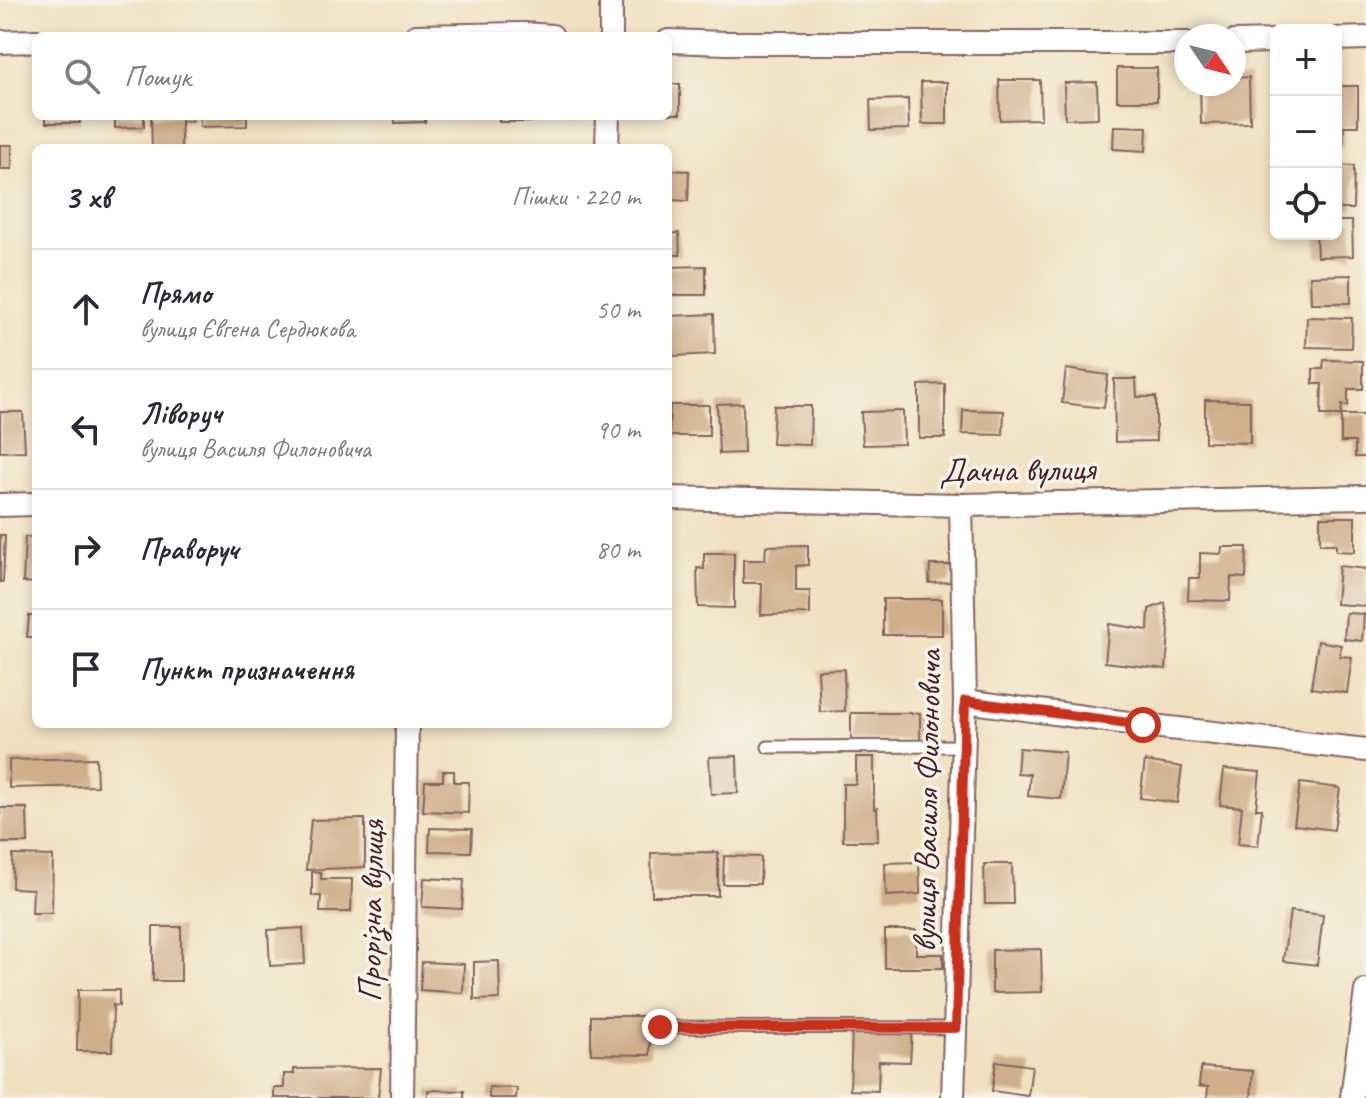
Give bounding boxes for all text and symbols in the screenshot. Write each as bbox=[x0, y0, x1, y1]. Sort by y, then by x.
north arrow bbox=[1174, 24, 1246, 96]
map controls bbox=[1270, 24, 1342, 240]
button: + bbox=[1270, 24, 1342, 96]
search box bbox=[32, 32, 672, 120]
icon: search bbox=[60, 54, 104, 98]
text: Пошук bbox=[124, 57, 191, 95]
button: − bbox=[1270, 96, 1342, 168]
button: locate bbox=[1270, 168, 1342, 240]
text: 3 хв bbox=[64, 175, 110, 218]
text: Пішки · 220 m bbox=[512, 180, 640, 213]
text: Прямо bbox=[140, 274, 211, 312]
icon: ahead bbox=[64, 287, 108, 331]
text: 50 m bbox=[596, 293, 640, 326]
text: вулиця Євгена Сердюкова bbox=[140, 312, 355, 345]
text: Ліворуч bbox=[140, 394, 221, 432]
icon: left bbox=[64, 407, 108, 451]
text: 90 m bbox=[596, 413, 640, 446]
text: вулиця Василя Филоновича bbox=[140, 432, 371, 465]
street label: Дачна вулиця bbox=[939, 447, 1098, 492]
icon: right bbox=[64, 527, 108, 571]
text: Праворуч bbox=[140, 530, 238, 568]
text: 80 m bbox=[596, 533, 640, 566]
icon: arrive bbox=[64, 647, 108, 691]
street label: вулиця Василя Филоновича bbox=[902, 647, 951, 952]
text: Пункт призначення bbox=[140, 650, 354, 688]
route start bbox=[1125, 707, 1161, 743]
street label: Прорізна вулиця bbox=[347, 818, 394, 1002]
route end bbox=[642, 1009, 678, 1045]

